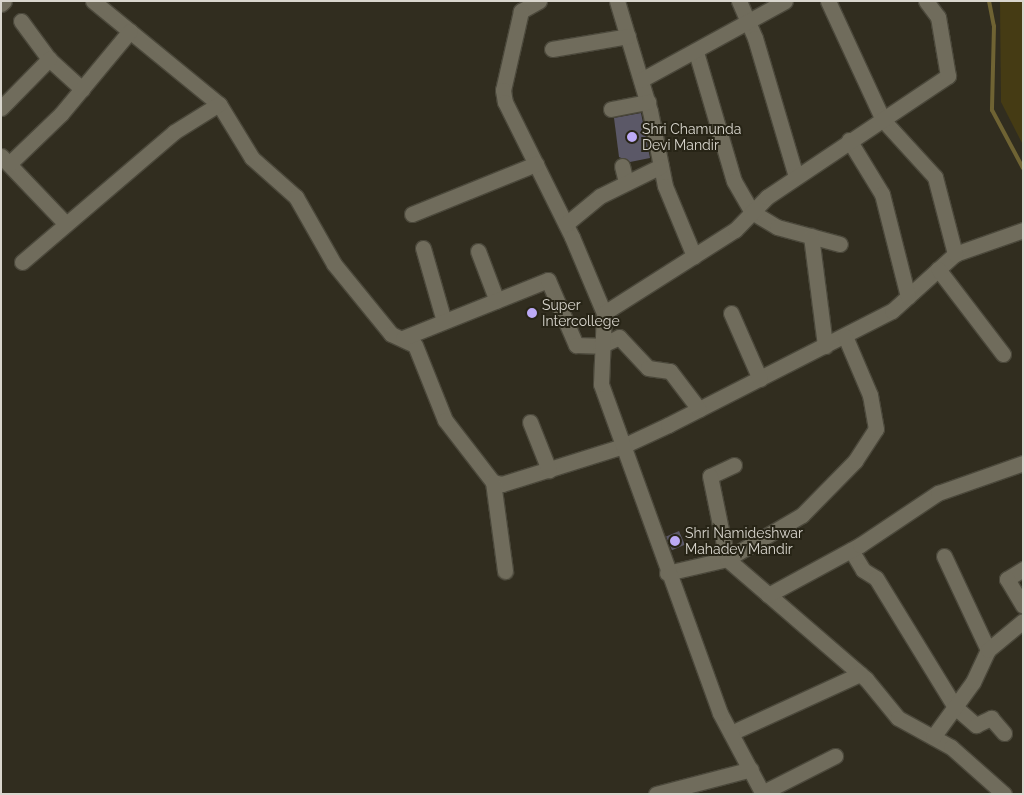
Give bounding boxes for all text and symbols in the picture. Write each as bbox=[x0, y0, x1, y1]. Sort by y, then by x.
place label: Shri Chamunda Devi Mandir bbox=[642, 121, 741, 154]
marker: Shri Chamunda Devi Mandir bbox=[626, 131, 638, 143]
place label: Super Intercollege bbox=[542, 297, 620, 330]
marker: Super Intercollege bbox=[526, 307, 538, 319]
place label: Shri Namideshwar Mahadev Mandir bbox=[685, 525, 803, 558]
marker: Shri Namideshwar Mahadev Mandir bbox=[669, 535, 681, 547]

